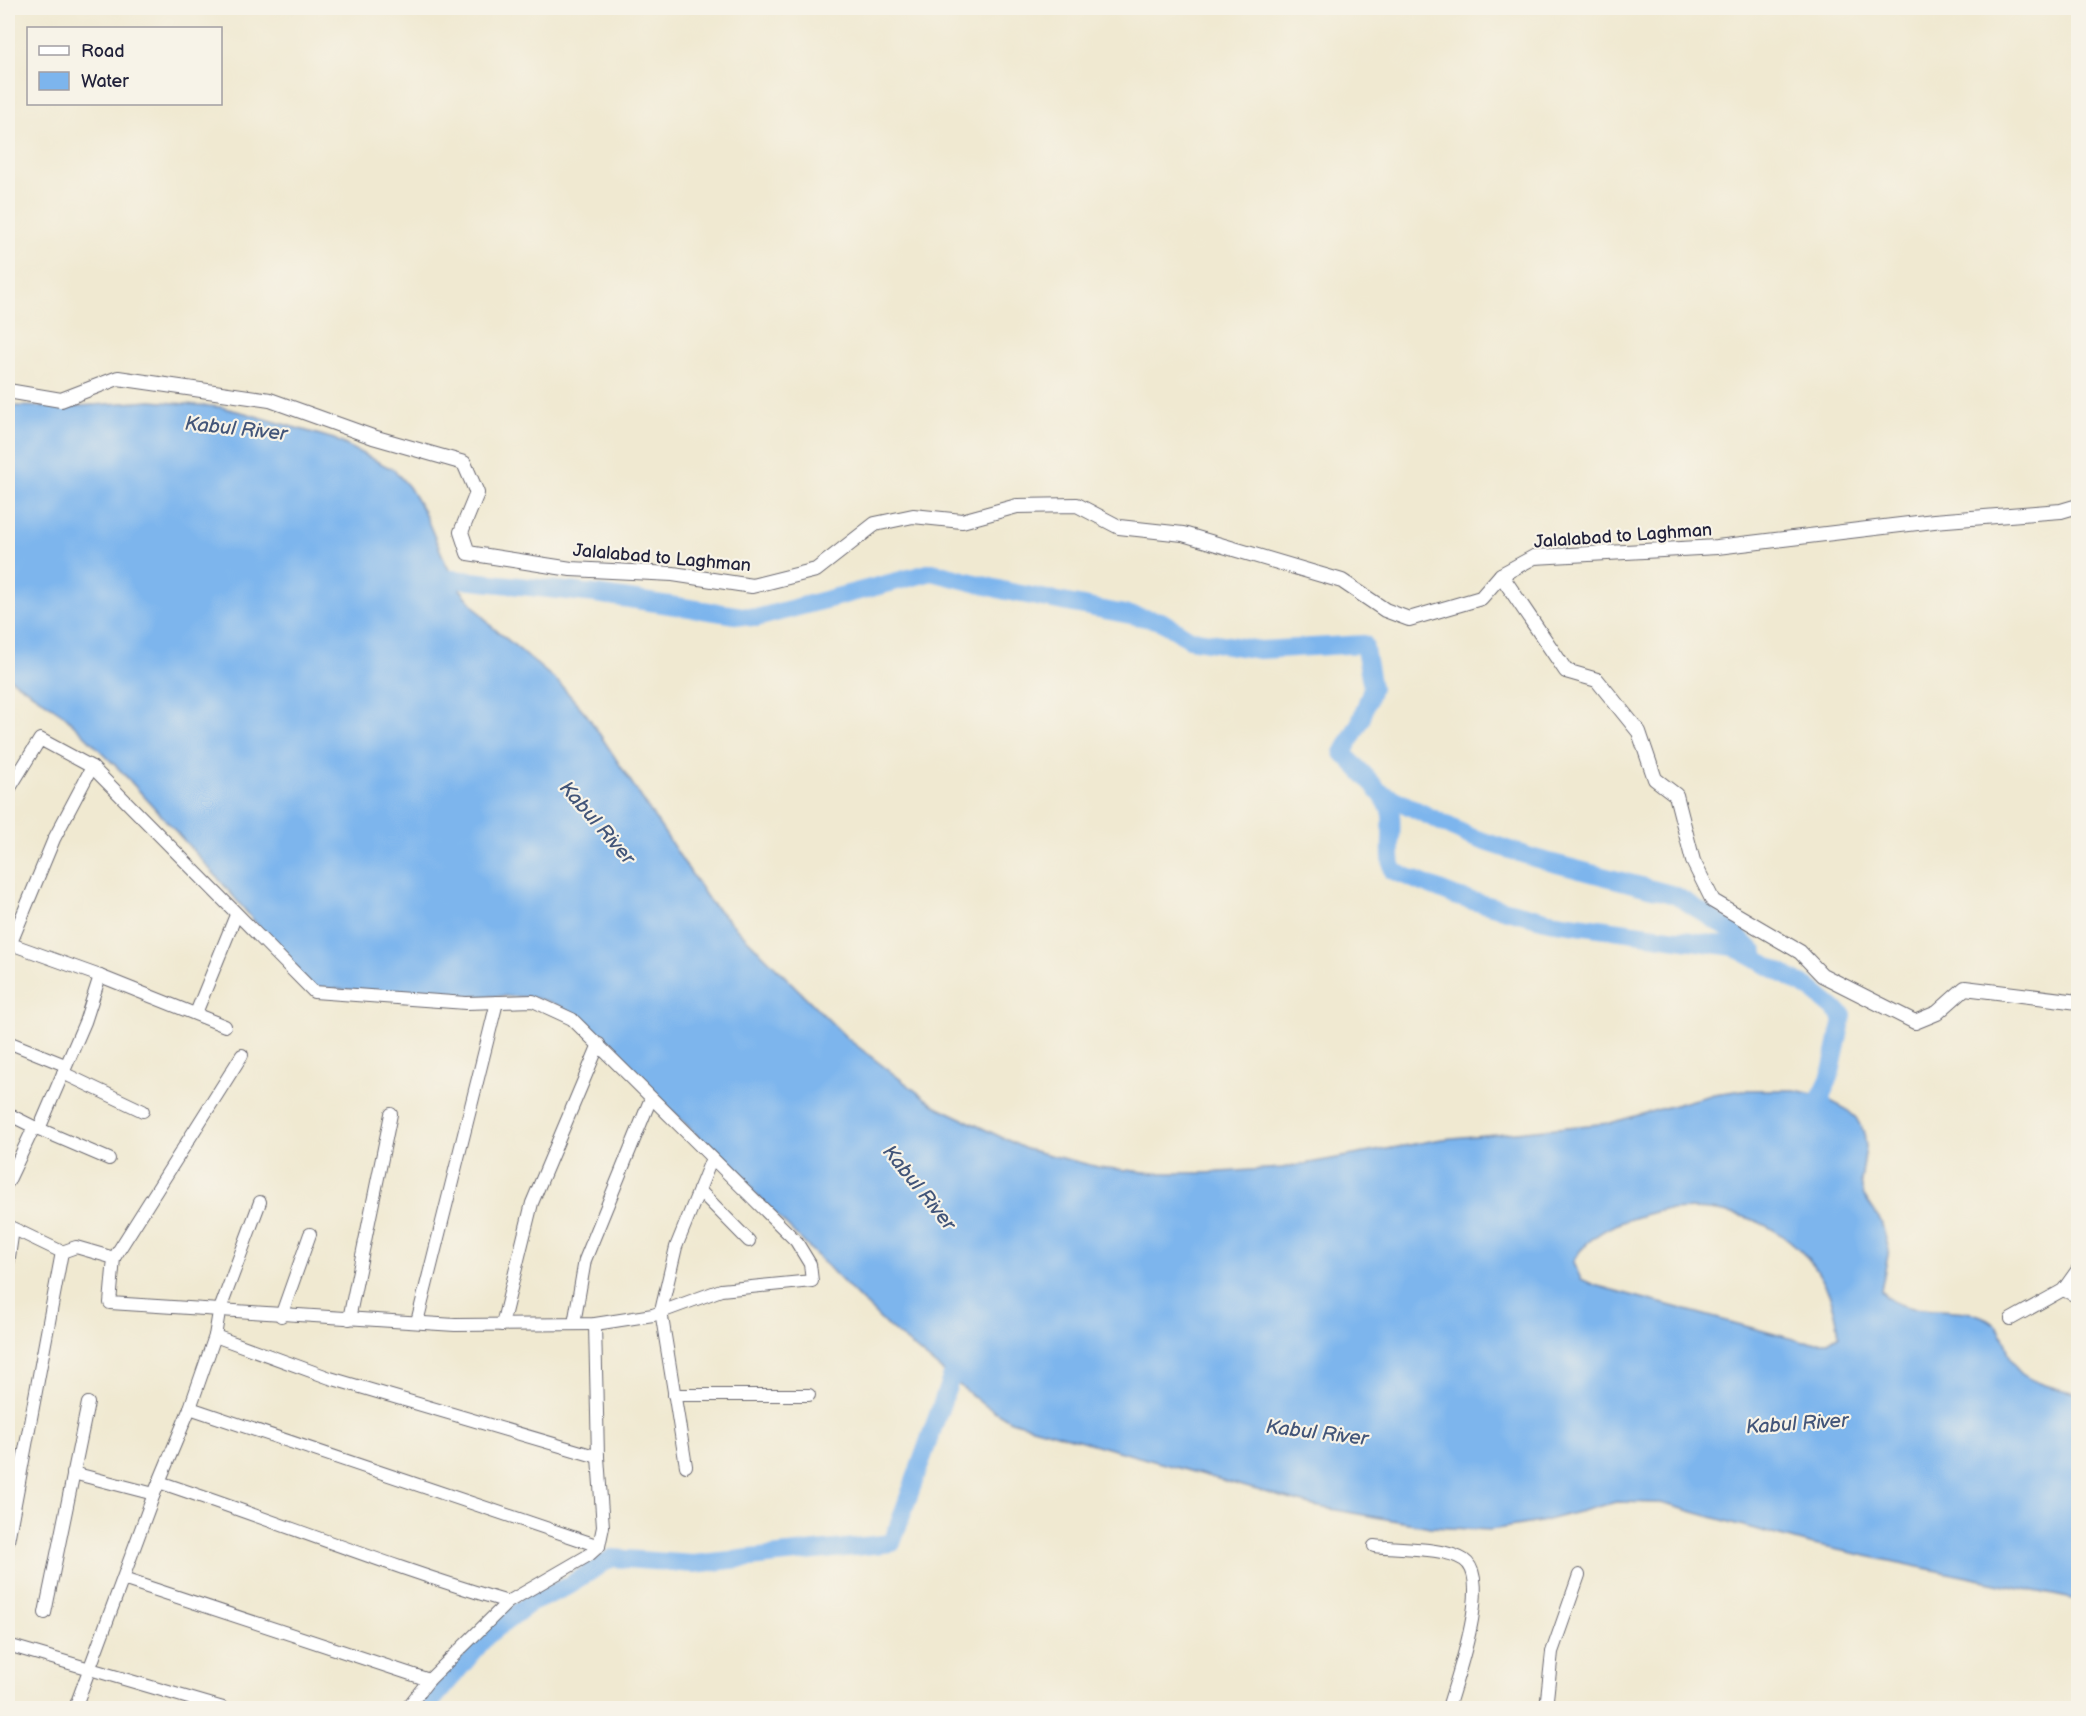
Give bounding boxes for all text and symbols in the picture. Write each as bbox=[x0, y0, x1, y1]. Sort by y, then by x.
legend bbox=[27, 27, 222, 105]
text: Road bbox=[81, 41, 125, 62]
text: Water bbox=[81, 71, 129, 92]
water label: Kabul River bbox=[184, 412, 290, 446]
street label: Jalalabad to Laghman bbox=[1533, 519, 1713, 553]
street label: Jalalabad to Laghman bbox=[572, 540, 752, 576]
water label: Kabul River bbox=[554, 776, 641, 871]
water label: Kabul River bbox=[877, 1141, 962, 1237]
water label: Kabul River bbox=[1745, 1408, 1851, 1440]
water label: Kabul River bbox=[1265, 1415, 1371, 1451]

